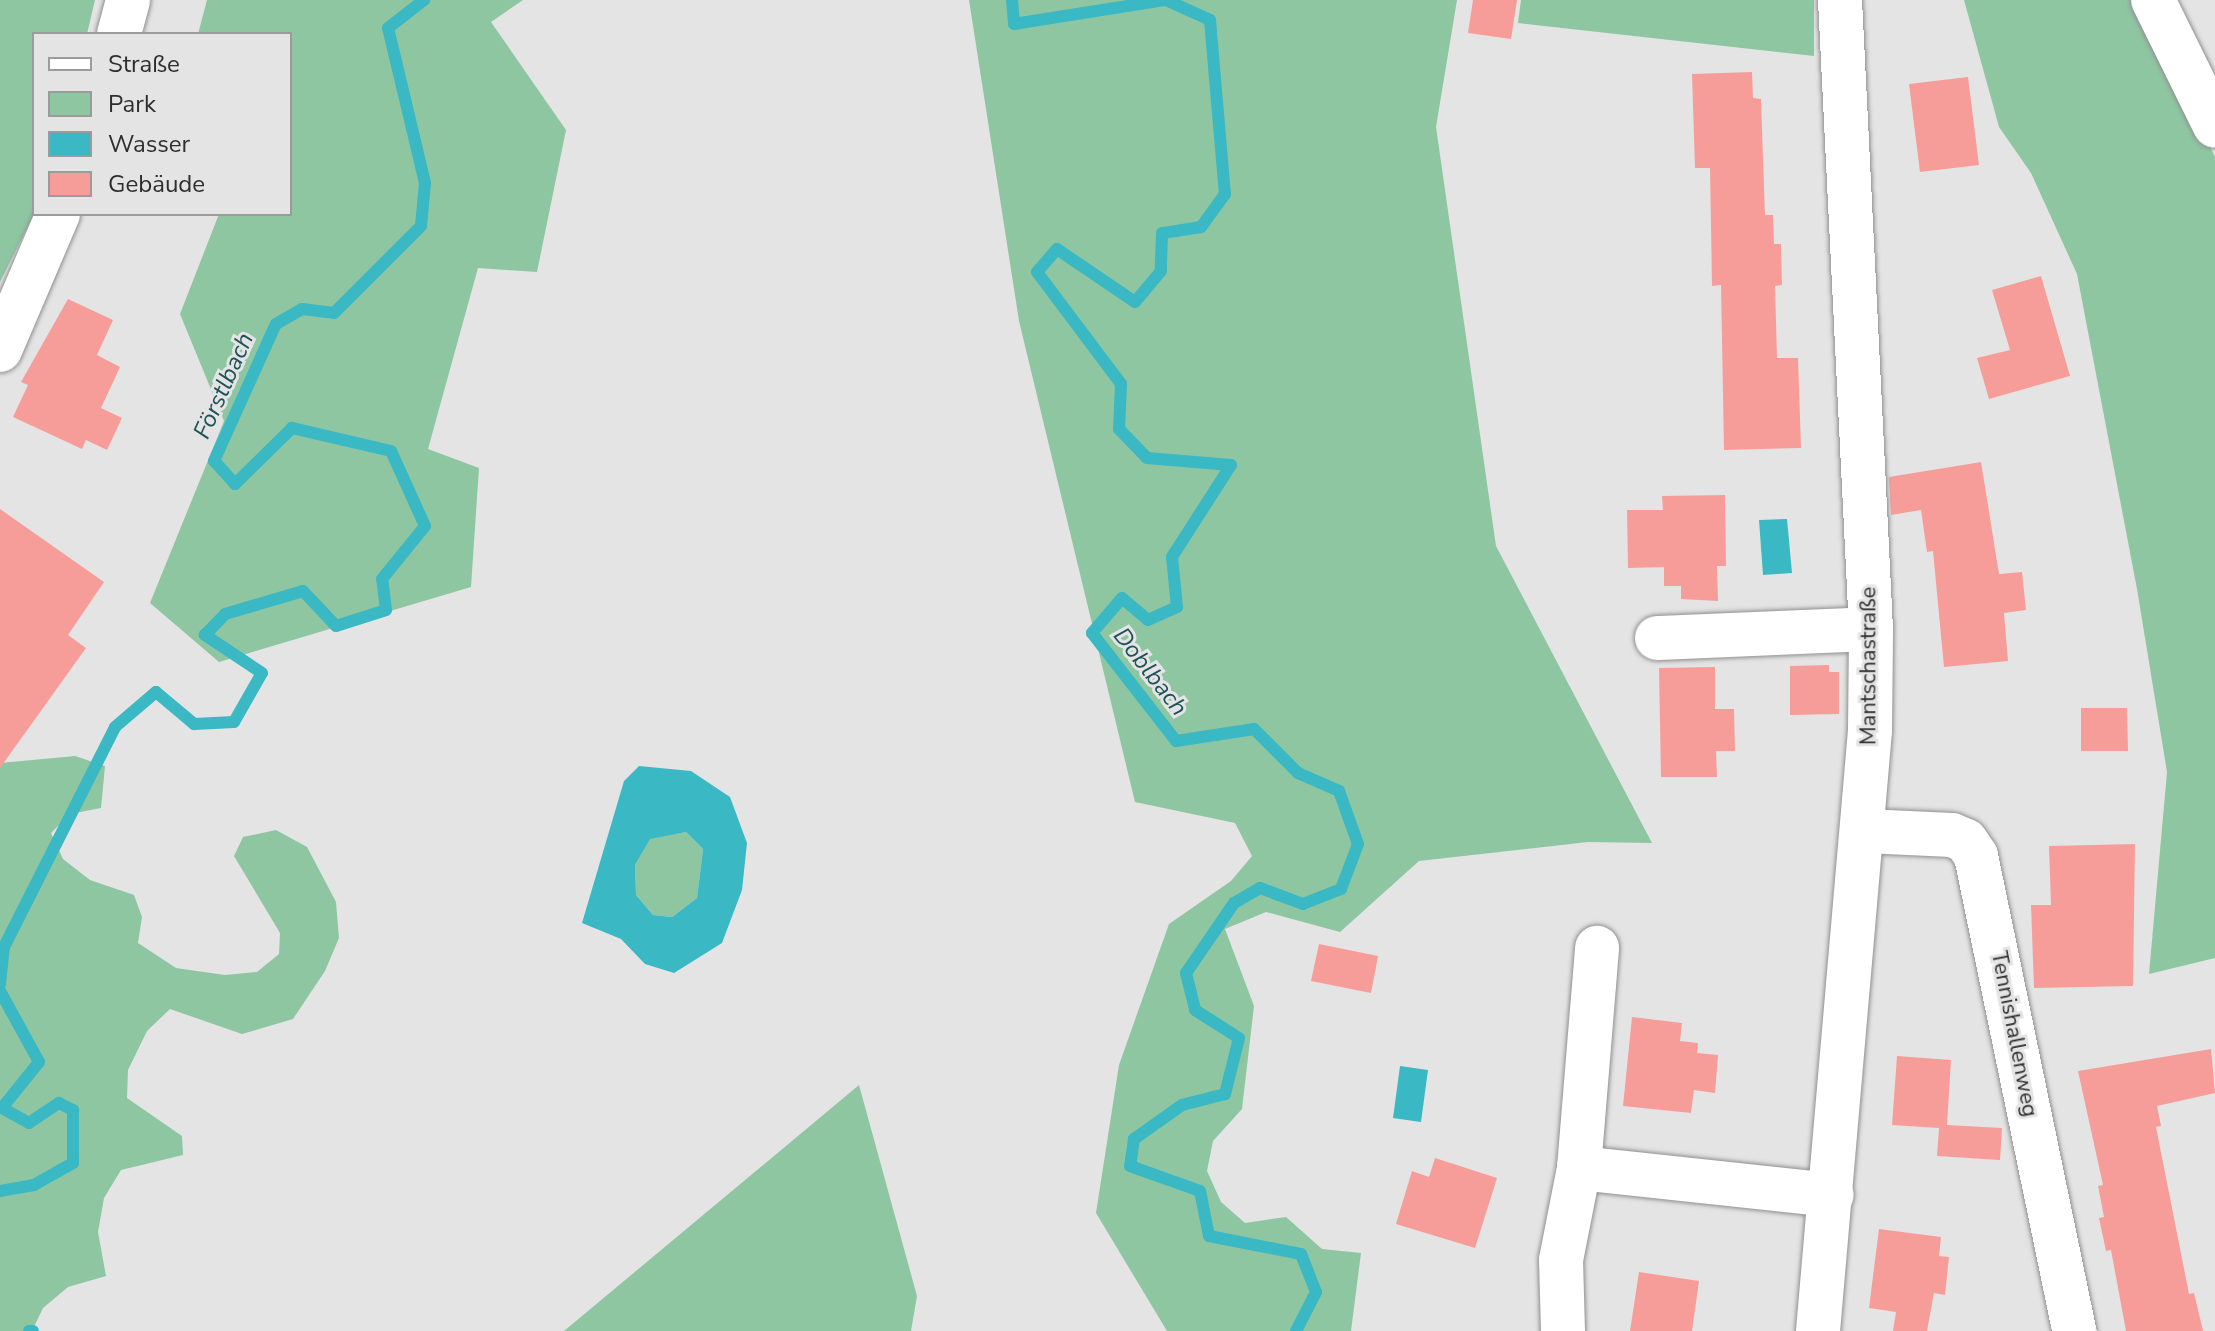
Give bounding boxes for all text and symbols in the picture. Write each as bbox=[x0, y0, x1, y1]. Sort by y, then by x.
legend bbox=[32, 32, 292, 216]
text: Straße bbox=[108, 48, 180, 80]
text: Park bbox=[108, 88, 156, 120]
text: Wasser bbox=[108, 128, 190, 160]
text: Gebäude bbox=[108, 168, 205, 200]
water label: Förstlbach bbox=[188, 329, 260, 443]
street label: Mantschastraße bbox=[1856, 587, 1882, 745]
water label: Doblbach bbox=[1107, 622, 1193, 722]
street label: Tennishallenweg bbox=[1985, 949, 2043, 1119]

